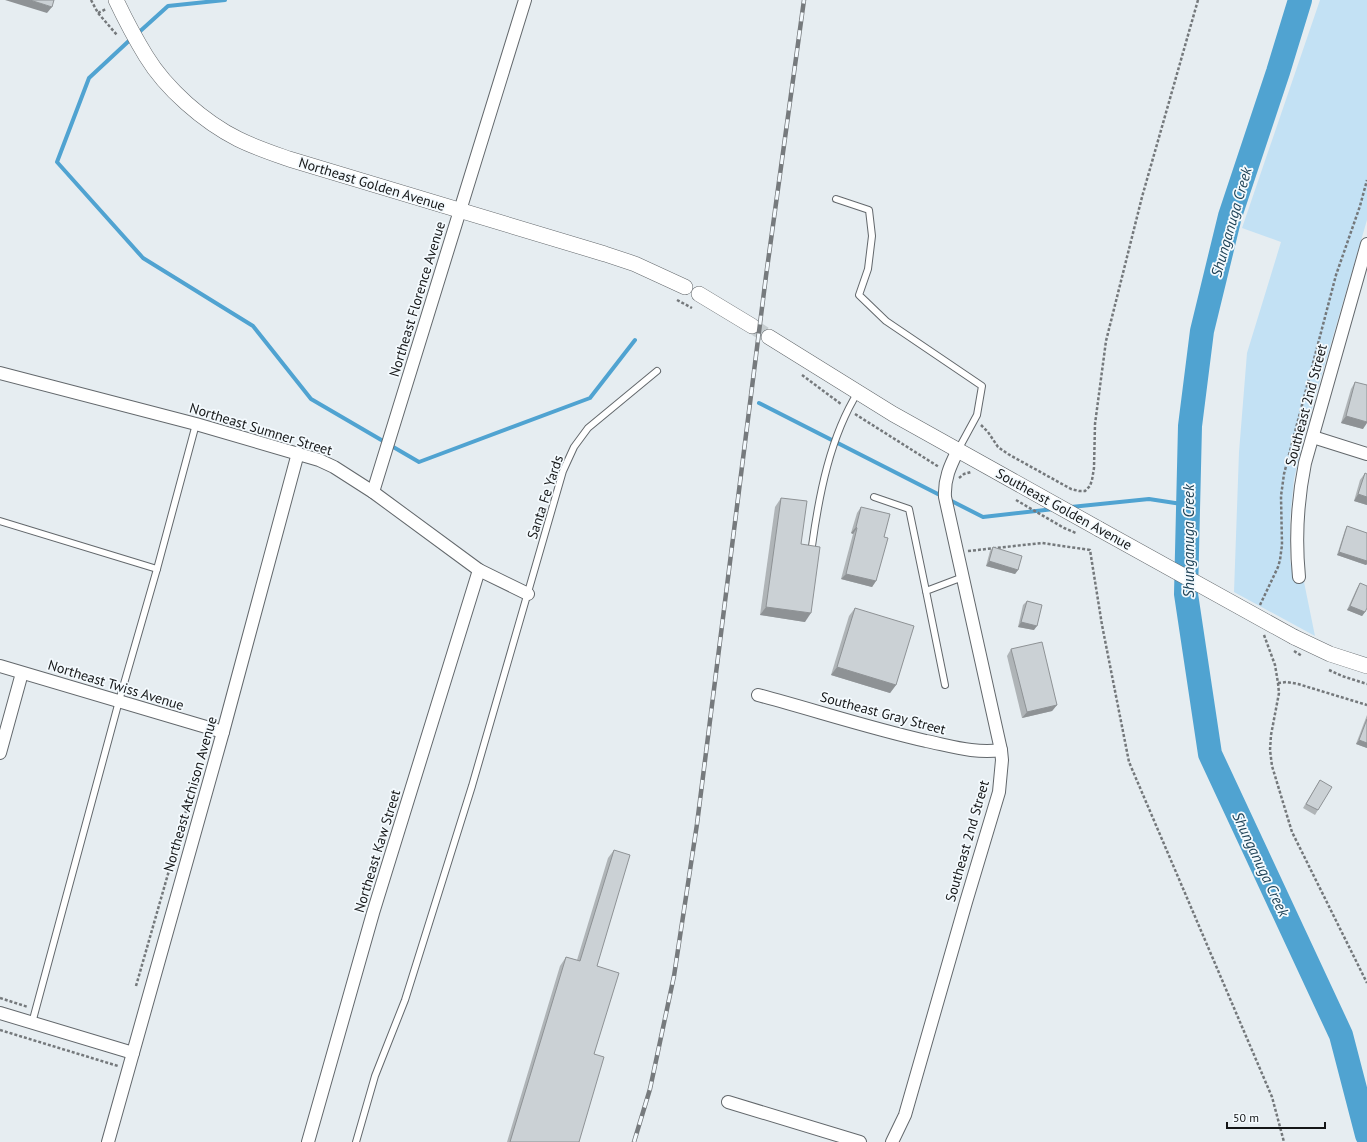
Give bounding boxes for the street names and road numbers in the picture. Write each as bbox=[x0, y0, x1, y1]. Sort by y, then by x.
street label: Northeast Golden Avenue bbox=[296, 153, 448, 215]
street label: Northeast Florence Avenue bbox=[385, 219, 449, 379]
street label: Southeast 2nd Street bbox=[1281, 342, 1331, 468]
street label: Northeast Sumner Street bbox=[187, 399, 335, 459]
street label: Santa Fe Yards bbox=[523, 453, 567, 541]
street label: Southeast Golden Avenue bbox=[993, 464, 1135, 554]
street label: Northeast Twiss Avenue bbox=[46, 656, 186, 714]
street label: Southeast Gray Street bbox=[818, 688, 948, 738]
street label: Northeast Atchison Avenue bbox=[159, 714, 221, 874]
street label: Southeast 2nd Street bbox=[941, 778, 993, 904]
street label: Northeast Kaw Street bbox=[350, 787, 404, 915]

